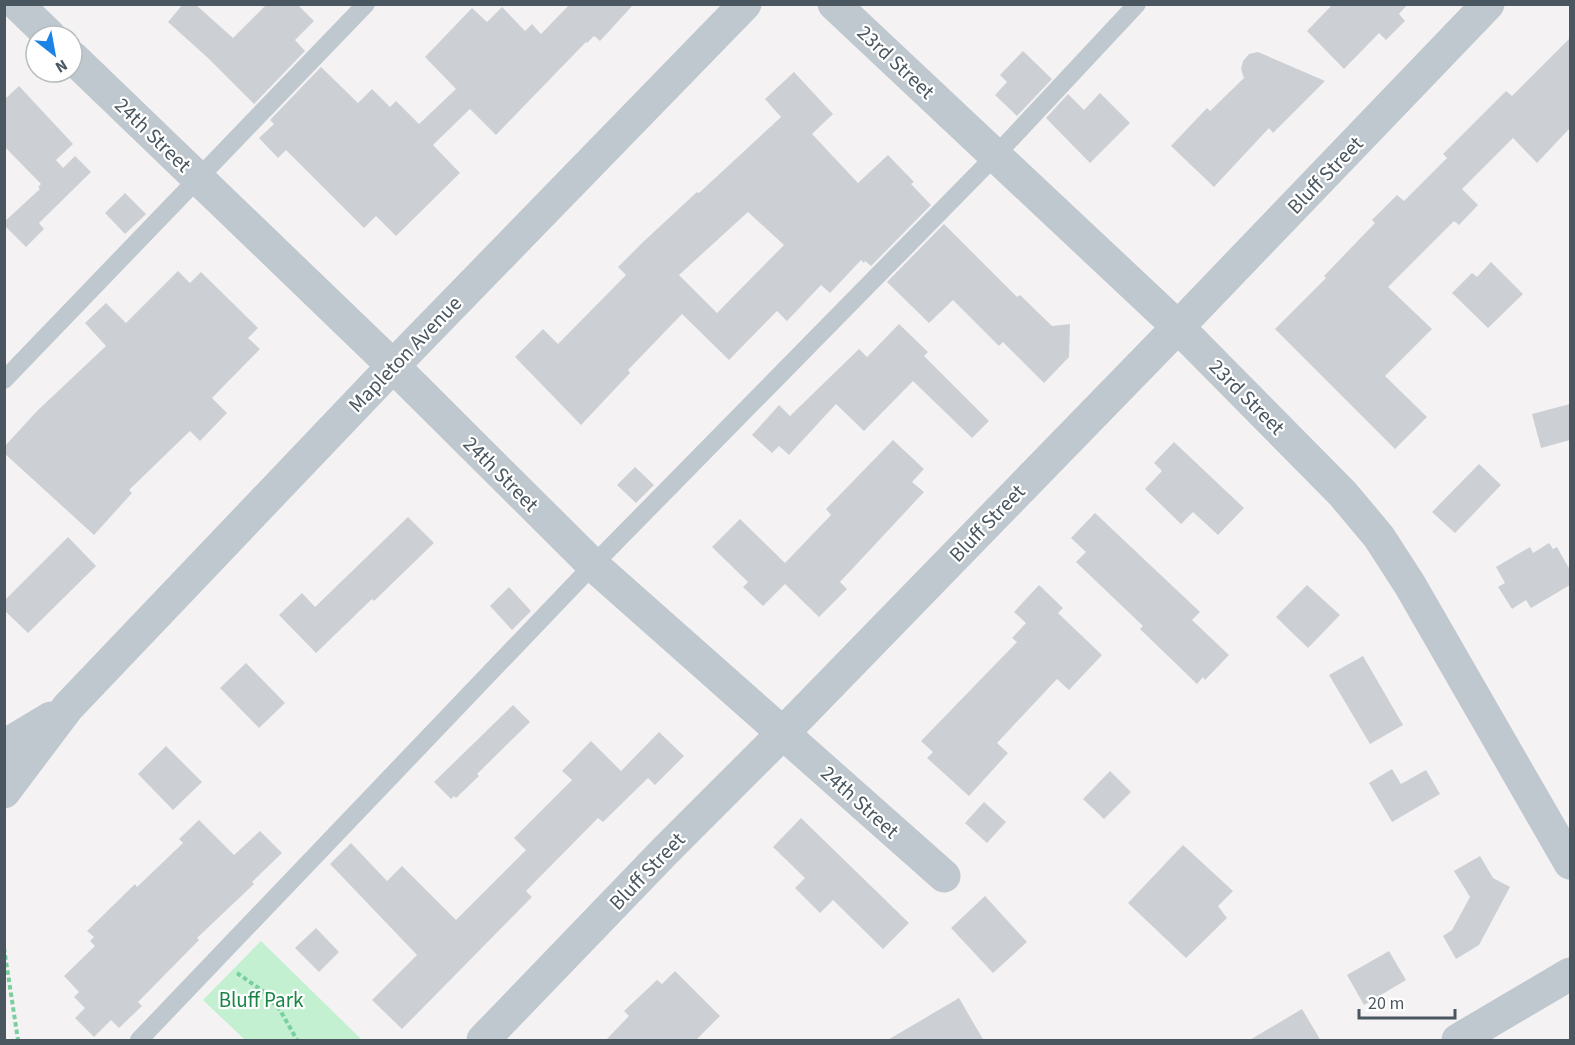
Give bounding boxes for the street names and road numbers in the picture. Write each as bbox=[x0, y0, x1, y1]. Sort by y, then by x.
street label: 23rd Street bbox=[851, 18, 941, 106]
street label: 24th Street bbox=[108, 91, 198, 179]
street label: Bluff Street bbox=[1280, 129, 1370, 221]
street label: Mapleton Avenue bbox=[342, 289, 468, 419]
street label: 23rd Street bbox=[1202, 352, 1292, 442]
street label: 24th Street bbox=[456, 429, 546, 519]
street label: Bluff Street bbox=[942, 477, 1032, 569]
street label: 24th Street bbox=[814, 759, 906, 845]
street label: Bluff Street bbox=[602, 825, 692, 917]

